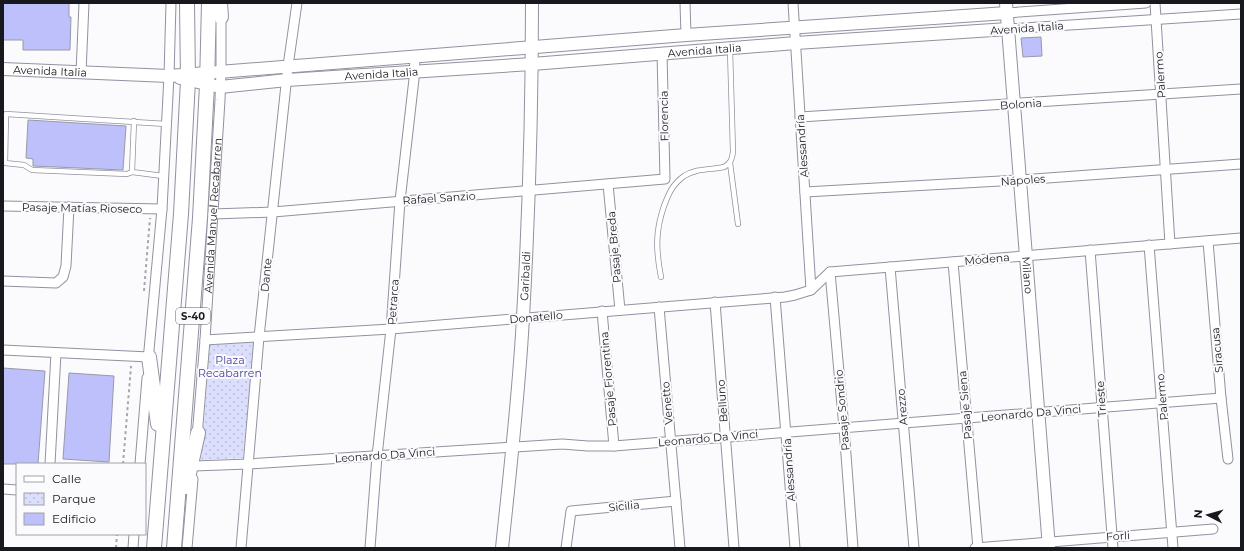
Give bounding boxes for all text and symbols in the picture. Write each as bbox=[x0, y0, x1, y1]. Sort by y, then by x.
street label: Avenida Italia bbox=[990, 18, 1064, 38]
street label: Avenida Italia bbox=[667, 40, 742, 60]
street label: Palermo bbox=[1151, 51, 1169, 99]
street label: Avenida Italia bbox=[13, 62, 87, 80]
street label: Avenida Italia bbox=[344, 64, 419, 83]
street label: Florencia bbox=[657, 91, 671, 141]
street label: Bolonia bbox=[1000, 96, 1042, 112]
street label: Alessandría bbox=[793, 114, 811, 178]
street label: Avenida Manuel Recabarren bbox=[201, 137, 225, 294]
street label: Nápoles bbox=[1000, 171, 1046, 189]
street label: Rafael Sanzio bbox=[402, 188, 476, 208]
street label: Pasaje Matías Rioseco bbox=[22, 200, 143, 216]
street label: Pasaje Breda bbox=[604, 211, 624, 283]
street label: Módena bbox=[964, 250, 1010, 268]
street label: Garibaldi bbox=[517, 251, 533, 301]
street label: Milano bbox=[1019, 256, 1036, 294]
street label: Dante bbox=[257, 257, 275, 293]
street label: Petrarca bbox=[384, 278, 402, 326]
road number: S-40 bbox=[176, 308, 210, 324]
street label: Donatello bbox=[509, 308, 563, 326]
street label: Siracusa bbox=[1208, 327, 1226, 373]
street label: Pasaje Fiorentina bbox=[597, 331, 619, 427]
park label: Plaza Recabarren bbox=[198, 353, 262, 380]
street label: Pasaje Sondrio bbox=[831, 369, 853, 451]
street label: Pasaje Siena bbox=[955, 370, 975, 440]
street label: Palermo bbox=[1153, 373, 1171, 421]
street label: Belluno bbox=[714, 379, 730, 423]
street label: Trieste bbox=[1093, 380, 1109, 418]
street label: Venetto bbox=[658, 381, 676, 425]
street label: Arezzo bbox=[893, 388, 911, 426]
street label: Leonardo Da Vinci bbox=[980, 402, 1082, 424]
street label: Leonardo Da Vinci bbox=[657, 427, 759, 449]
street label: Alessandría bbox=[780, 438, 798, 502]
street label: Leonardo Da Vinci bbox=[334, 444, 436, 465]
legend bbox=[16, 463, 146, 535]
text: Calle bbox=[52, 471, 81, 486]
text: Parque bbox=[52, 491, 96, 506]
north arrow bbox=[1188, 495, 1228, 535]
street label: Sicilia bbox=[608, 497, 640, 515]
text: N bbox=[1191, 509, 1205, 519]
text: Edificio bbox=[52, 511, 96, 526]
street label: Forli bbox=[1106, 528, 1130, 544]

